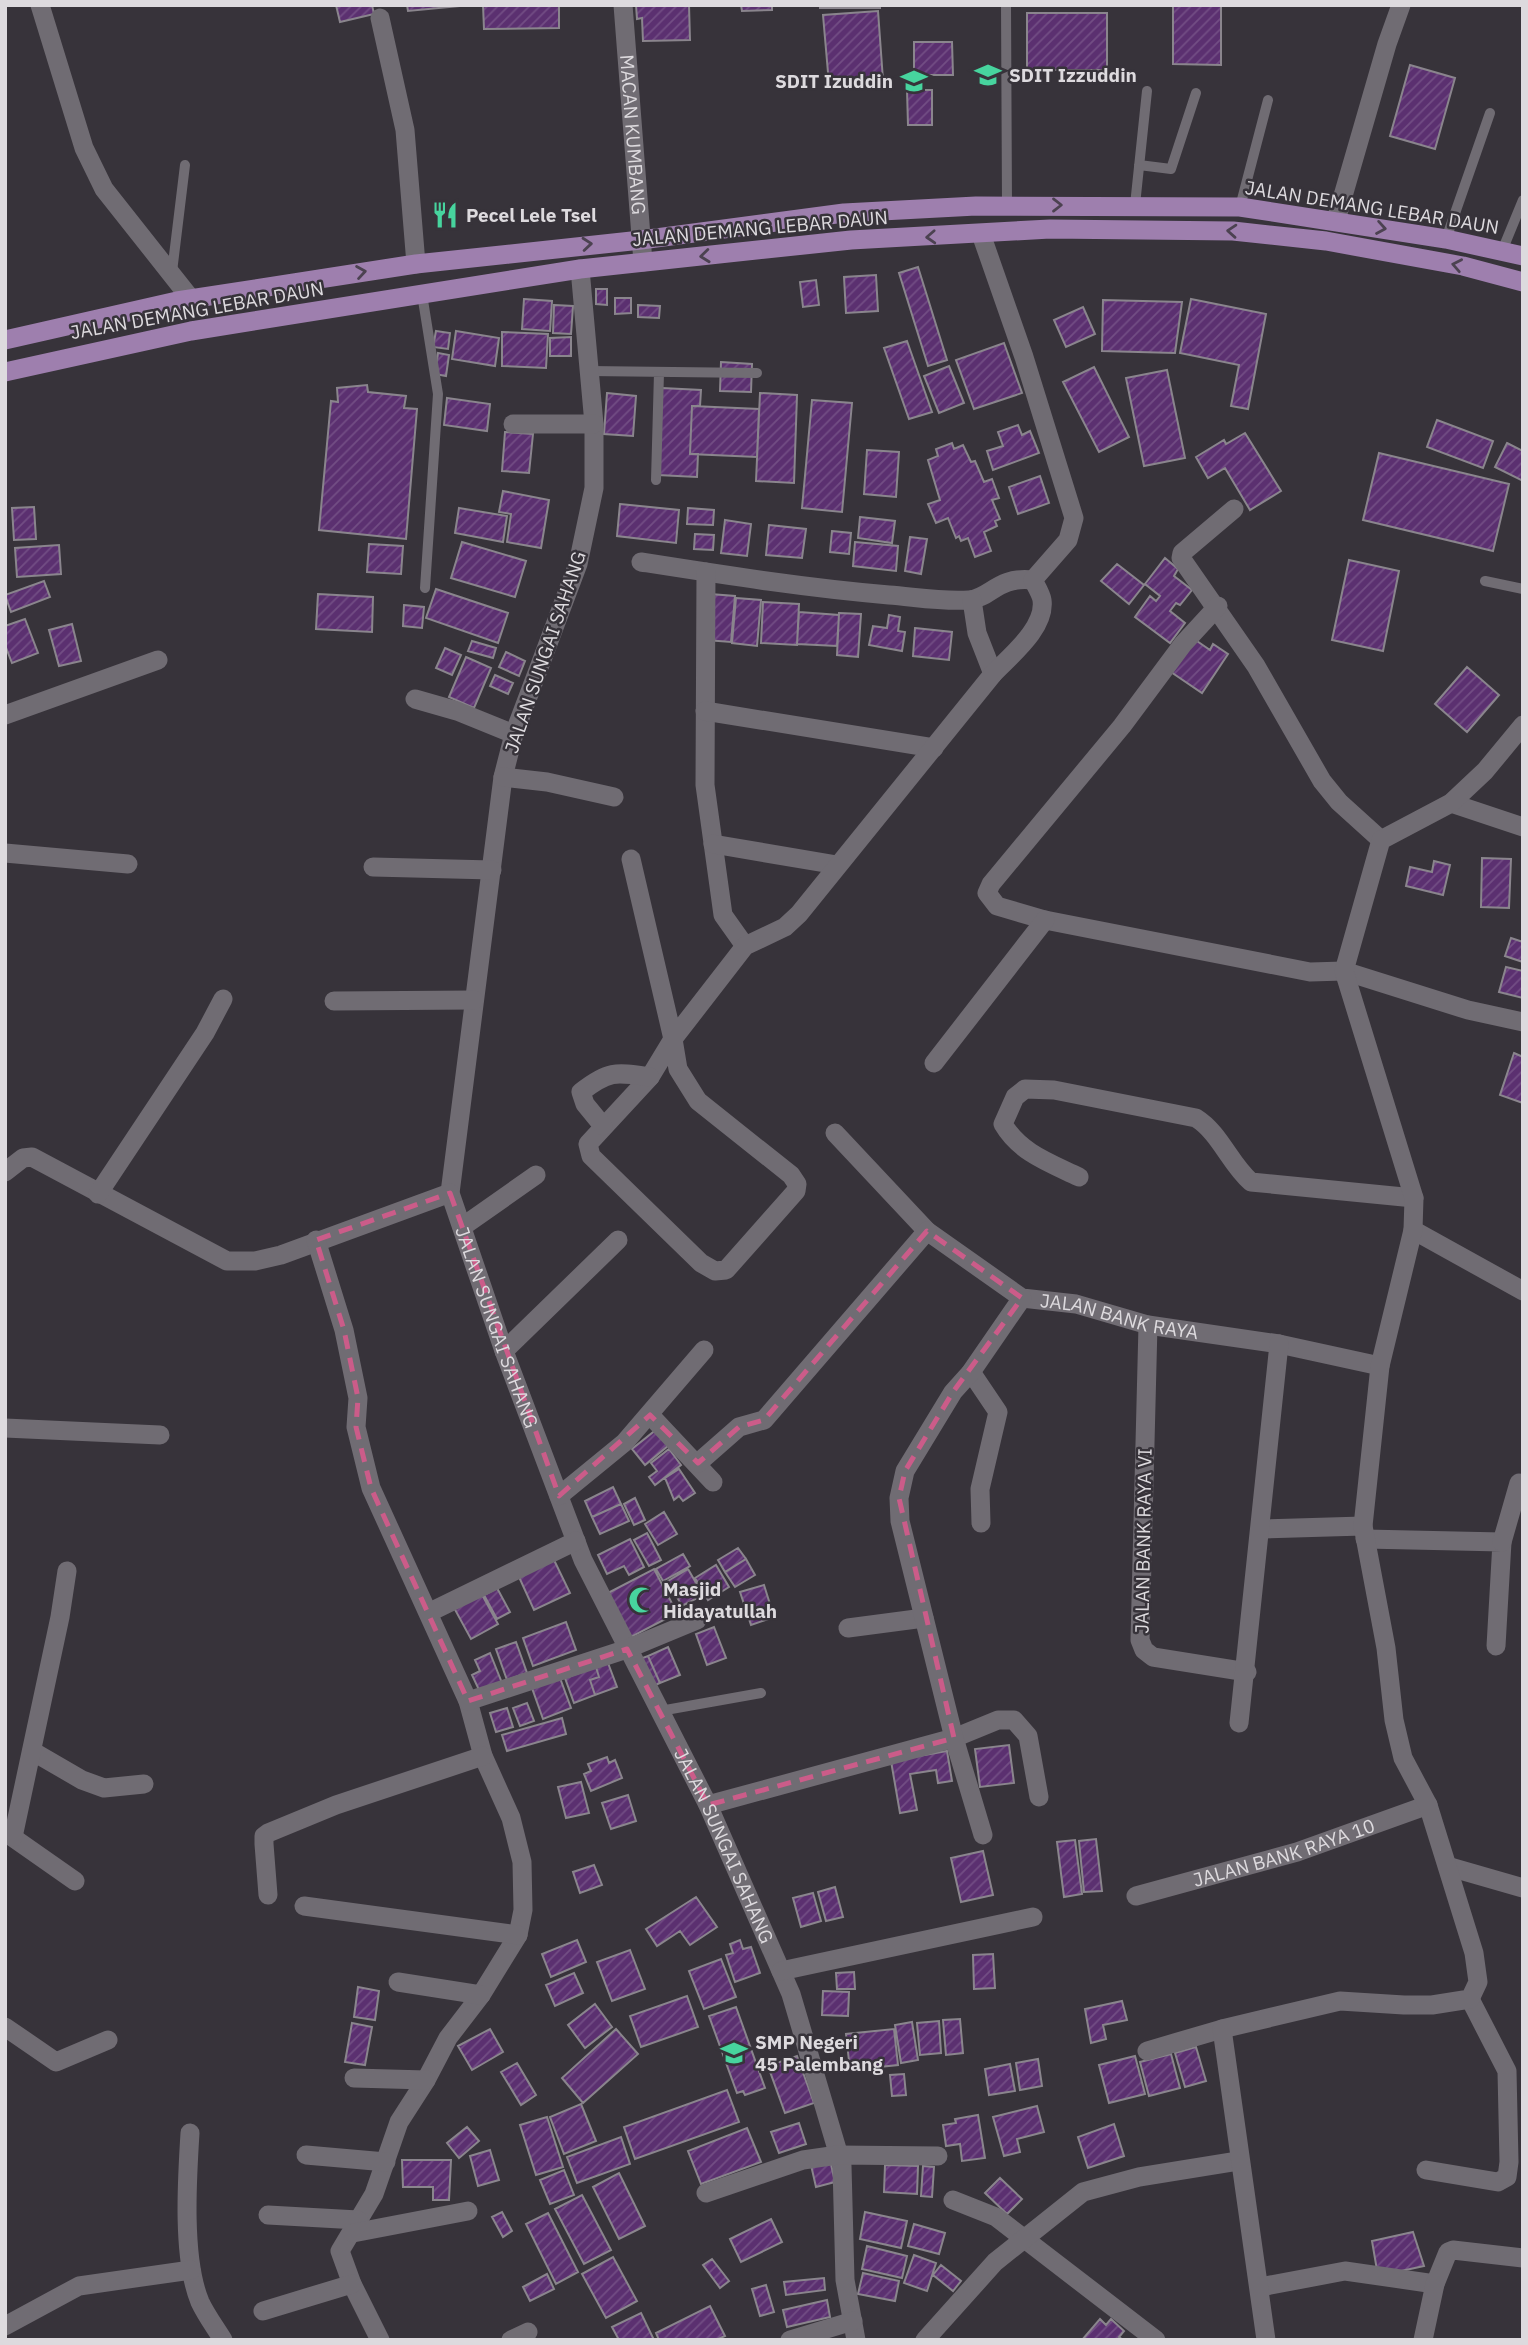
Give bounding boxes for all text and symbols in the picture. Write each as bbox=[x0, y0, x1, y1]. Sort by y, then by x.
street label: MACAN KUMBANG bbox=[615, 54, 651, 216]
school or university icon: SDIT Izzuddin bbox=[973, 60, 1003, 90]
place label: SDIT Izzuddin bbox=[1009, 63, 1137, 87]
school or university icon: SDIT Izuddin bbox=[899, 66, 929, 96]
place label: SDIT Izuddin bbox=[775, 69, 893, 93]
street label: JALAN DEMANG LEBAR DAUN bbox=[1243, 175, 1501, 239]
one-way arrow bbox=[1052, 197, 1063, 213]
restaurant icon: Pecel Lele Tsel bbox=[430, 200, 460, 230]
place label: Pecel Lele Tsel bbox=[466, 203, 597, 227]
street label: JALAN DEMANG LEBAR DAUN bbox=[631, 205, 889, 251]
one-way arrow bbox=[1375, 220, 1387, 235]
one-way arrow bbox=[1226, 224, 1237, 239]
one-way arrow bbox=[925, 229, 936, 244]
one-way arrow bbox=[581, 237, 592, 252]
one-way arrow bbox=[699, 248, 710, 263]
one-way arrow bbox=[1451, 258, 1463, 273]
one-way arrow bbox=[355, 265, 367, 280]
street label: JALAN DEMANG LEBAR DAUN bbox=[69, 276, 325, 344]
street label: JALAN SUNGAI SAHANG bbox=[499, 548, 591, 756]
street label: JALAN SUNGAI SAHANG bbox=[450, 1223, 544, 1431]
street label: JALAN BANK RAYA bbox=[1039, 1288, 1200, 1344]
street label: JALAN BANK RAYA VI bbox=[1129, 1448, 1157, 1634]
place label: Masjid Hidayatullah bbox=[663, 1577, 777, 1623]
mosque icon: Masjid Hidayatullah bbox=[627, 1585, 657, 1615]
street label: JALAN SUNGAI SAHANG bbox=[669, 1744, 779, 1947]
street label: JALAN BANK RAYA 10 bbox=[1190, 1813, 1378, 1892]
place label: SMP Negeri 45 Palembang bbox=[755, 2030, 883, 2076]
school or university icon: SMP Negeri 45 Palembang bbox=[719, 2038, 749, 2068]

